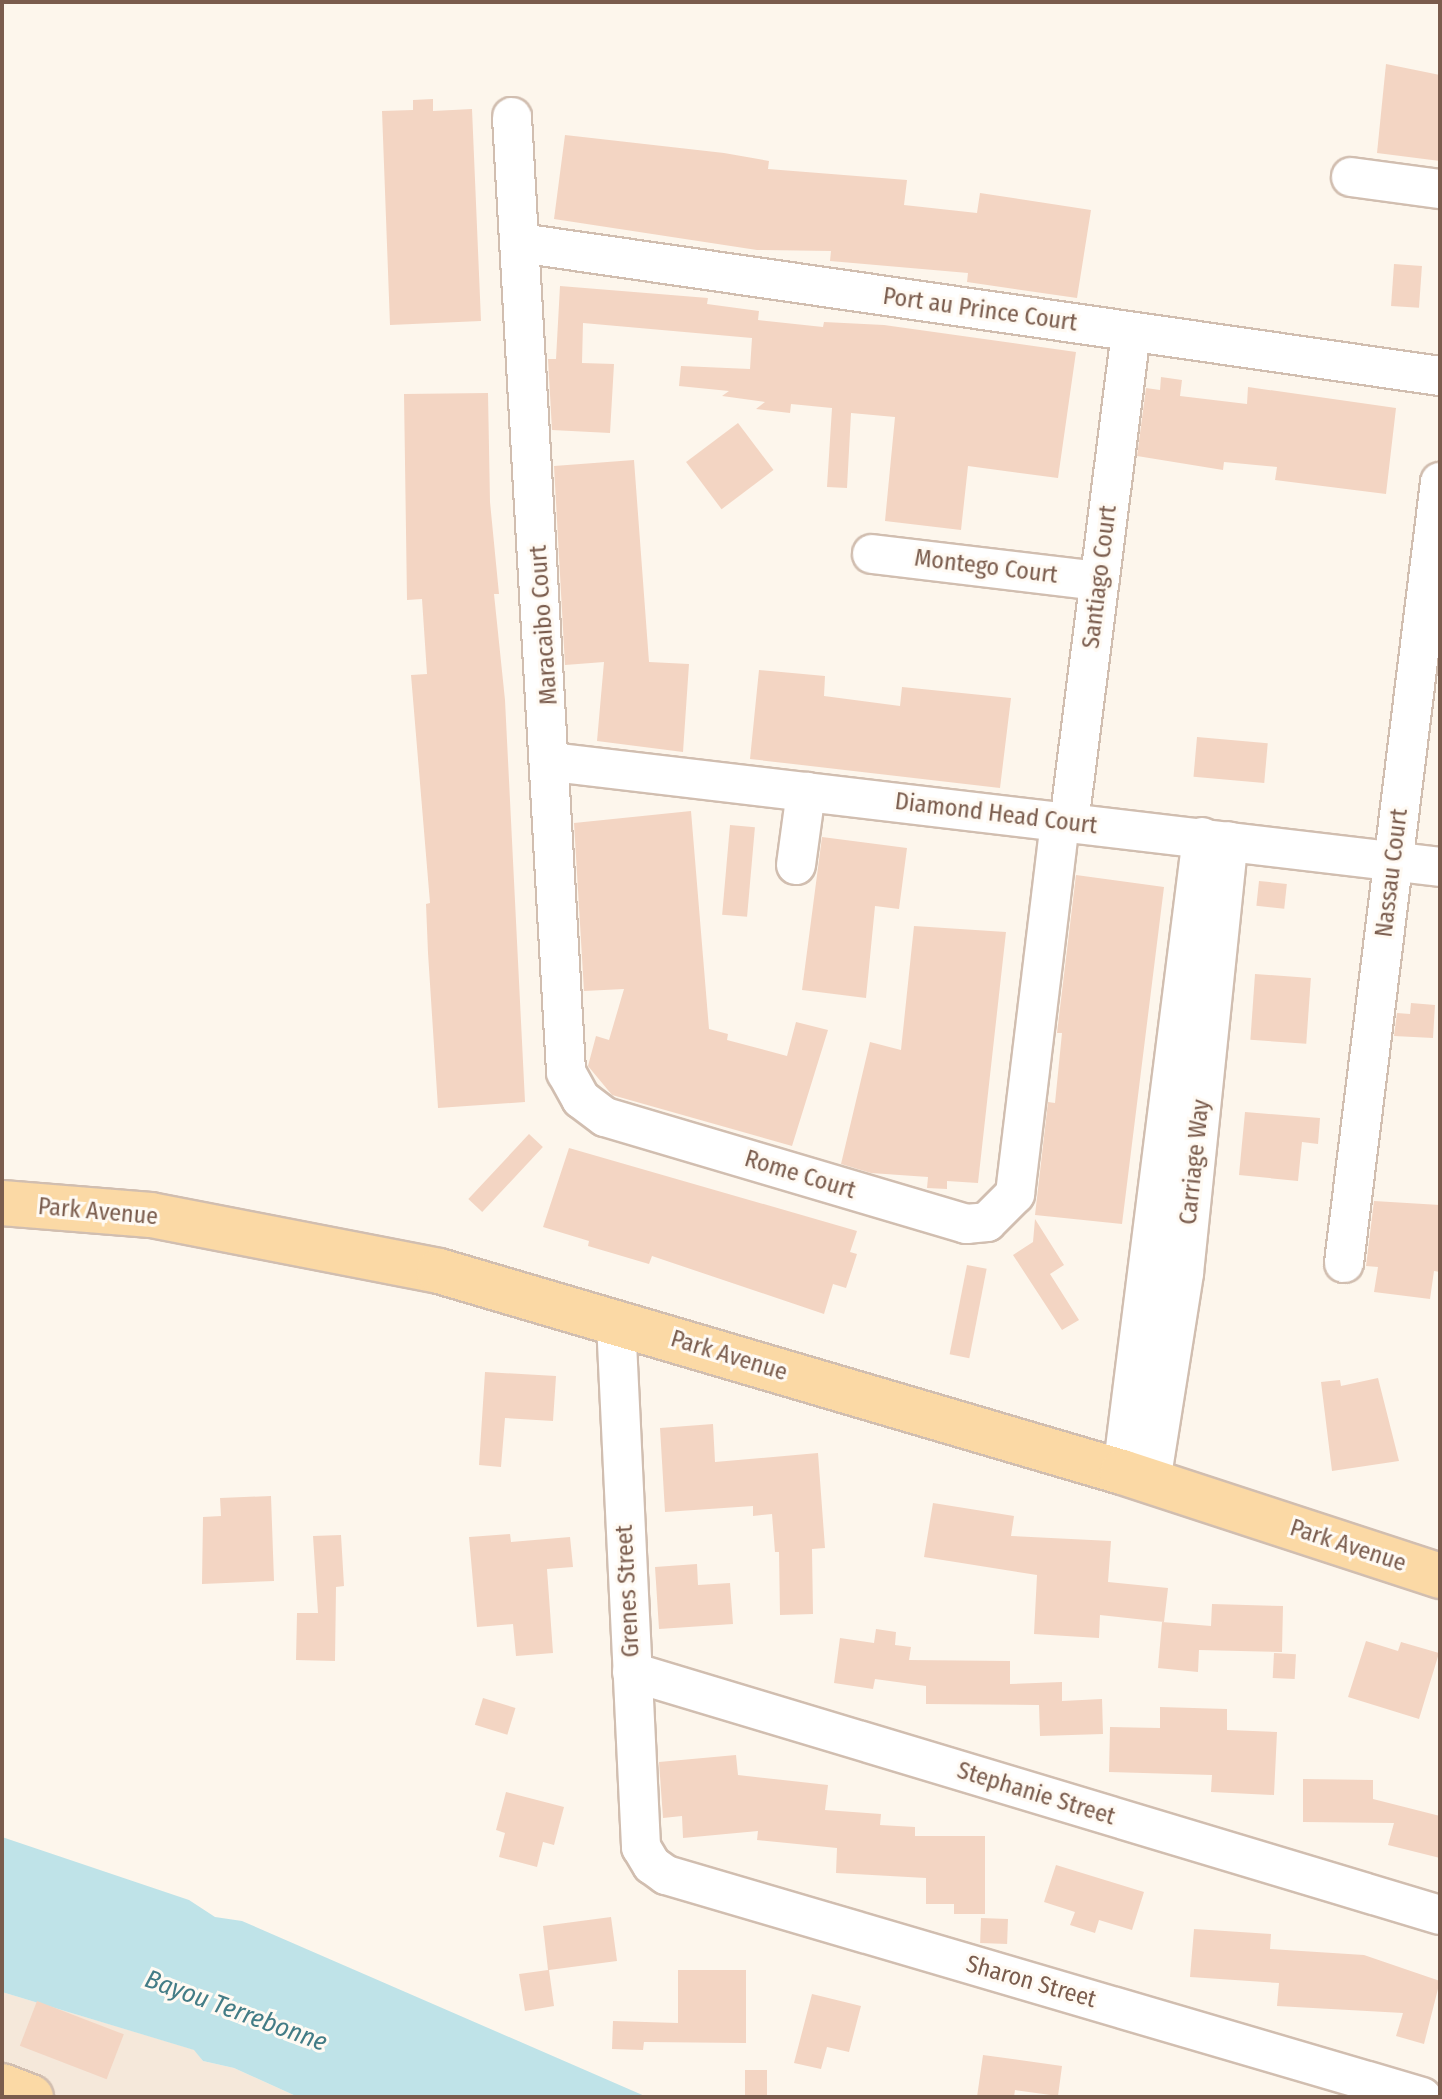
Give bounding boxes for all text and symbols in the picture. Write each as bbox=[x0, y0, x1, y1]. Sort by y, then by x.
street label: Port au Prince Court bbox=[881, 282, 1079, 338]
street label: Santiago Court bbox=[1077, 504, 1123, 650]
street label: Maracaibo Court bbox=[524, 544, 564, 706]
street label: Montego Court bbox=[913, 544, 1059, 590]
street label: Diamond Head Court bbox=[893, 787, 1099, 841]
street label: Nassau Court bbox=[1370, 807, 1414, 939]
street label: Carriage Way bbox=[1174, 1098, 1216, 1226]
street label: Rome Court bbox=[741, 1145, 859, 1205]
street label: Park Avenue bbox=[37, 1192, 159, 1232]
street label: Park Avenue bbox=[667, 1325, 791, 1387]
street label: Park Avenue bbox=[1286, 1514, 1410, 1578]
street label: Grenes Street bbox=[610, 1524, 646, 1658]
street label: Stephanie Street bbox=[954, 1756, 1118, 1832]
street label: Sharon Street bbox=[963, 1950, 1099, 2014]
water label: Bayou Terrebonne bbox=[141, 1964, 331, 2058]

